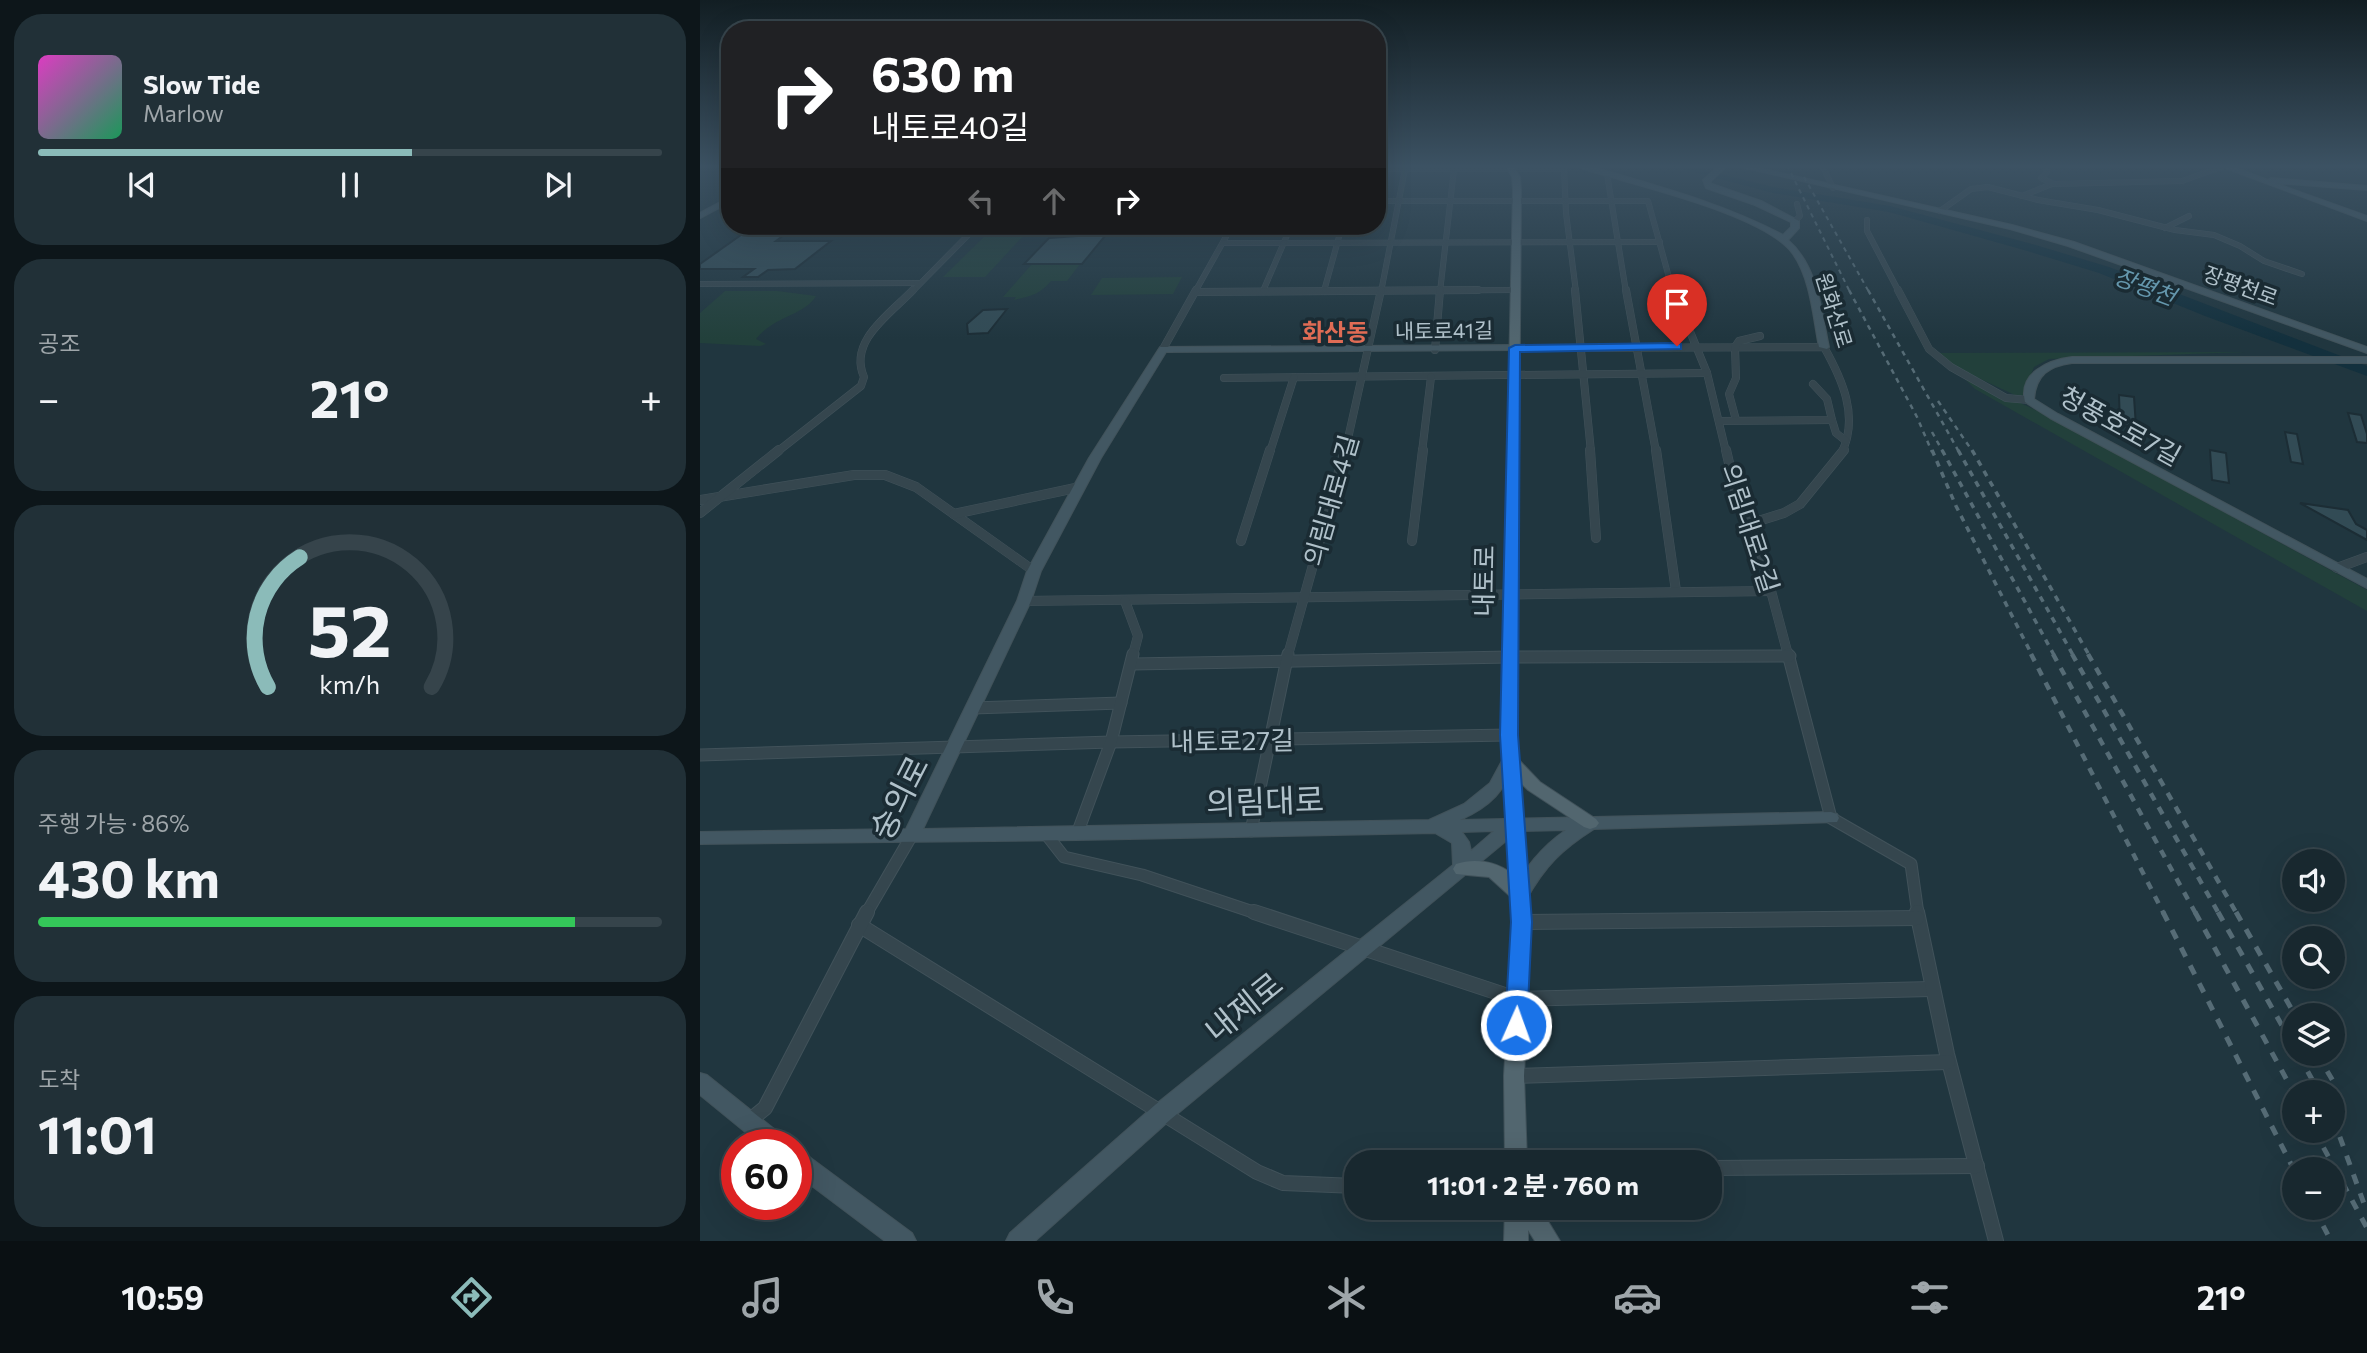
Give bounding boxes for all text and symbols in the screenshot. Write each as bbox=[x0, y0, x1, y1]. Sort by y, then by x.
text: 630 m bbox=[871, 42, 1014, 102]
icon: right bbox=[756, 49, 847, 140]
text: Slow Tide bbox=[143, 68, 260, 99]
text: Marlow bbox=[143, 99, 224, 127]
text: 내토로40길 bbox=[871, 106, 1029, 146]
icon: previous bbox=[123, 166, 161, 204]
icon: pause bbox=[331, 166, 369, 204]
icon: next bbox=[539, 166, 577, 204]
icon: left bbox=[962, 182, 1000, 220]
icon: ahead bbox=[1035, 182, 1073, 220]
icon: right bbox=[1108, 182, 1146, 220]
street label: 장평천로 bbox=[2200, 260, 2282, 310]
water label: 장평천 bbox=[2110, 262, 2182, 311]
street label: 원화산로 bbox=[1812, 269, 1858, 351]
pin bbox=[1647, 274, 1707, 346]
icon: arrive bbox=[1658, 285, 1696, 323]
district label: 화산동 bbox=[1302, 317, 1368, 346]
street label: 내토로41길 bbox=[1395, 317, 1493, 343]
text: 공조 bbox=[38, 329, 80, 357]
text: 21° bbox=[310, 365, 389, 429]
text: − bbox=[38, 374, 60, 421]
text: + bbox=[640, 374, 662, 421]
street label: 청풍호로7길 bbox=[2055, 379, 2187, 471]
street label: 의림대로4길 bbox=[1296, 431, 1364, 569]
street label: 의림대로2길 bbox=[1716, 459, 1786, 597]
street label: 내토로 bbox=[1467, 545, 1499, 617]
text: 52 bbox=[308, 583, 392, 672]
text: km/h bbox=[320, 668, 380, 698]
street label: 내토로27길 bbox=[1170, 723, 1294, 757]
street label: 숭의로 bbox=[860, 749, 936, 845]
street label: 의림대로 bbox=[1205, 778, 1325, 822]
text: 주행 가능 · 86% bbox=[38, 809, 189, 837]
text: 430 km bbox=[38, 845, 220, 909]
map controls bbox=[2282, 849, 2345, 1220]
button: sound bbox=[2282, 849, 2345, 912]
button: search bbox=[2282, 926, 2345, 989]
street label: 내제로 bbox=[1196, 963, 1290, 1049]
position arrow bbox=[1479, 988, 1553, 1062]
button: layers bbox=[2282, 1003, 2345, 1066]
text: 도착 bbox=[38, 1065, 80, 1093]
button: + bbox=[2282, 1080, 2345, 1143]
text: 11:01 bbox=[38, 1101, 157, 1165]
speed limit sign: 60 bbox=[721, 1129, 812, 1220]
button: − bbox=[2282, 1157, 2345, 1220]
text: 11:01 · 2 분 · 760 m bbox=[1427, 1169, 1639, 1200]
icon: directions bbox=[447, 1273, 496, 1322]
icon: music bbox=[738, 1273, 787, 1322]
icon: phone bbox=[1030, 1273, 1079, 1322]
icon: climate bbox=[1322, 1273, 1371, 1322]
icon: car bbox=[1613, 1273, 1662, 1322]
icon: filters bbox=[1905, 1273, 1954, 1322]
text: 10:59 bbox=[121, 1277, 204, 1317]
text: 21° bbox=[2197, 1277, 2246, 1317]

